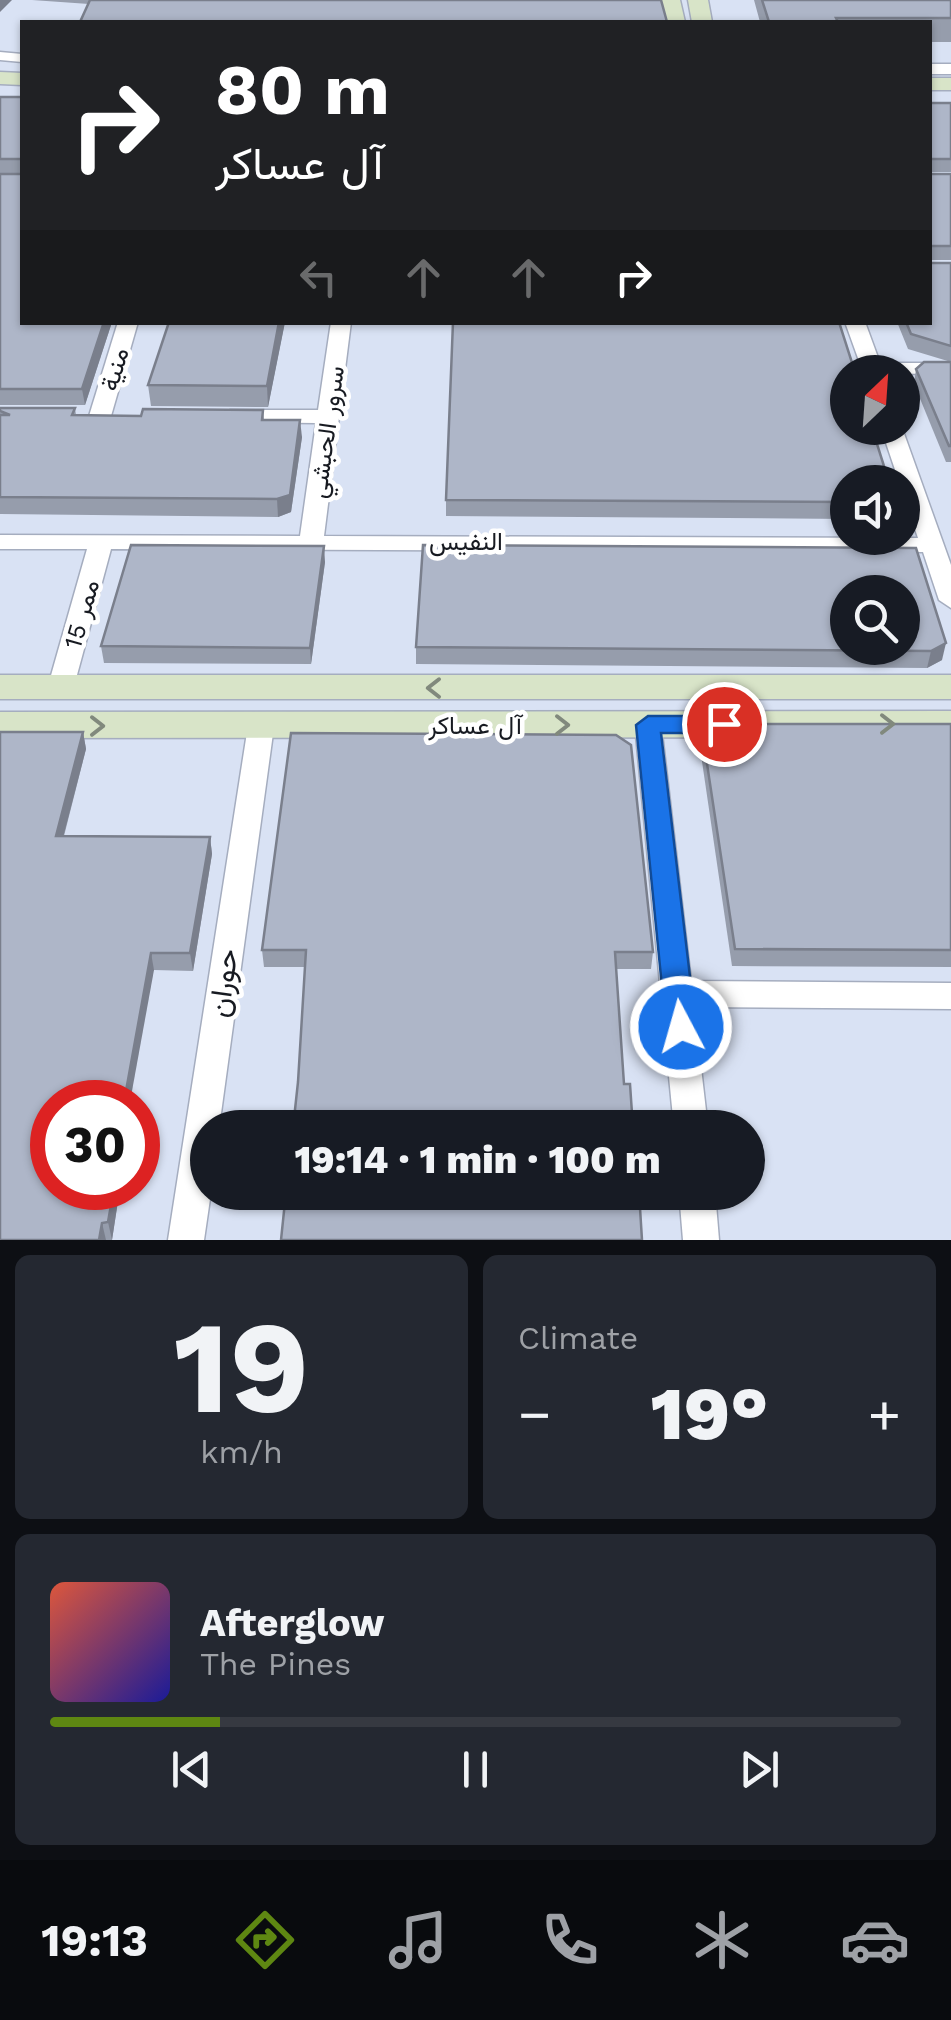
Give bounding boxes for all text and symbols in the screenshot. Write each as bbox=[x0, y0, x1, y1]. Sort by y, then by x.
text: 80 m bbox=[215, 49, 390, 131]
icon: right bbox=[50, 60, 180, 190]
text: آل عساكر bbox=[215, 137, 383, 190]
icon: left bbox=[291, 250, 346, 305]
icon: ahead bbox=[396, 250, 451, 305]
icon: ahead bbox=[501, 250, 556, 305]
icon: right bbox=[606, 250, 661, 305]
street label: منية bbox=[94, 344, 135, 394]
north arrow bbox=[830, 355, 920, 445]
map controls bbox=[830, 355, 920, 665]
street label: سرور الحبشي bbox=[303, 364, 356, 501]
button: sound bbox=[830, 465, 920, 555]
street label: النفيس bbox=[429, 527, 503, 557]
button: search bbox=[830, 575, 920, 665]
street label: ممر 15 bbox=[58, 576, 106, 652]
one-way arrow bbox=[425, 677, 440, 699]
pin bbox=[682, 682, 767, 767]
icon: arrive bbox=[697, 697, 752, 752]
street label: آل عساكر bbox=[427, 711, 524, 741]
one-way arrow bbox=[880, 713, 896, 735]
one-way arrow bbox=[556, 714, 571, 736]
one-way arrow bbox=[90, 715, 106, 736]
street label: حوران bbox=[200, 946, 246, 1020]
position arrow bbox=[629, 975, 733, 1079]
speed limit sign: 30 bbox=[30, 1080, 160, 1210]
text: 19:14 · 1 min · 100 m bbox=[294, 1138, 661, 1182]
text: 19 bbox=[173, 1291, 310, 1444]
text: Climate bbox=[518, 1319, 638, 1357]
text: 19° bbox=[651, 1369, 768, 1457]
text: − bbox=[518, 1382, 551, 1446]
text: + bbox=[868, 1382, 901, 1446]
text: km/h bbox=[200, 1433, 283, 1471]
text: Afterglow bbox=[200, 1601, 385, 1645]
text: The Pines bbox=[200, 1645, 351, 1683]
icon: previous bbox=[164, 1742, 219, 1797]
icon: pause bbox=[448, 1742, 503, 1797]
icon: next bbox=[732, 1742, 787, 1797]
icon: directions bbox=[230, 1905, 300, 1975]
icon: music bbox=[383, 1905, 453, 1975]
icon: phone bbox=[535, 1905, 605, 1975]
icon: climate bbox=[687, 1905, 757, 1975]
icon: car bbox=[840, 1905, 910, 1975]
text: 19:13 bbox=[41, 1914, 148, 1967]

